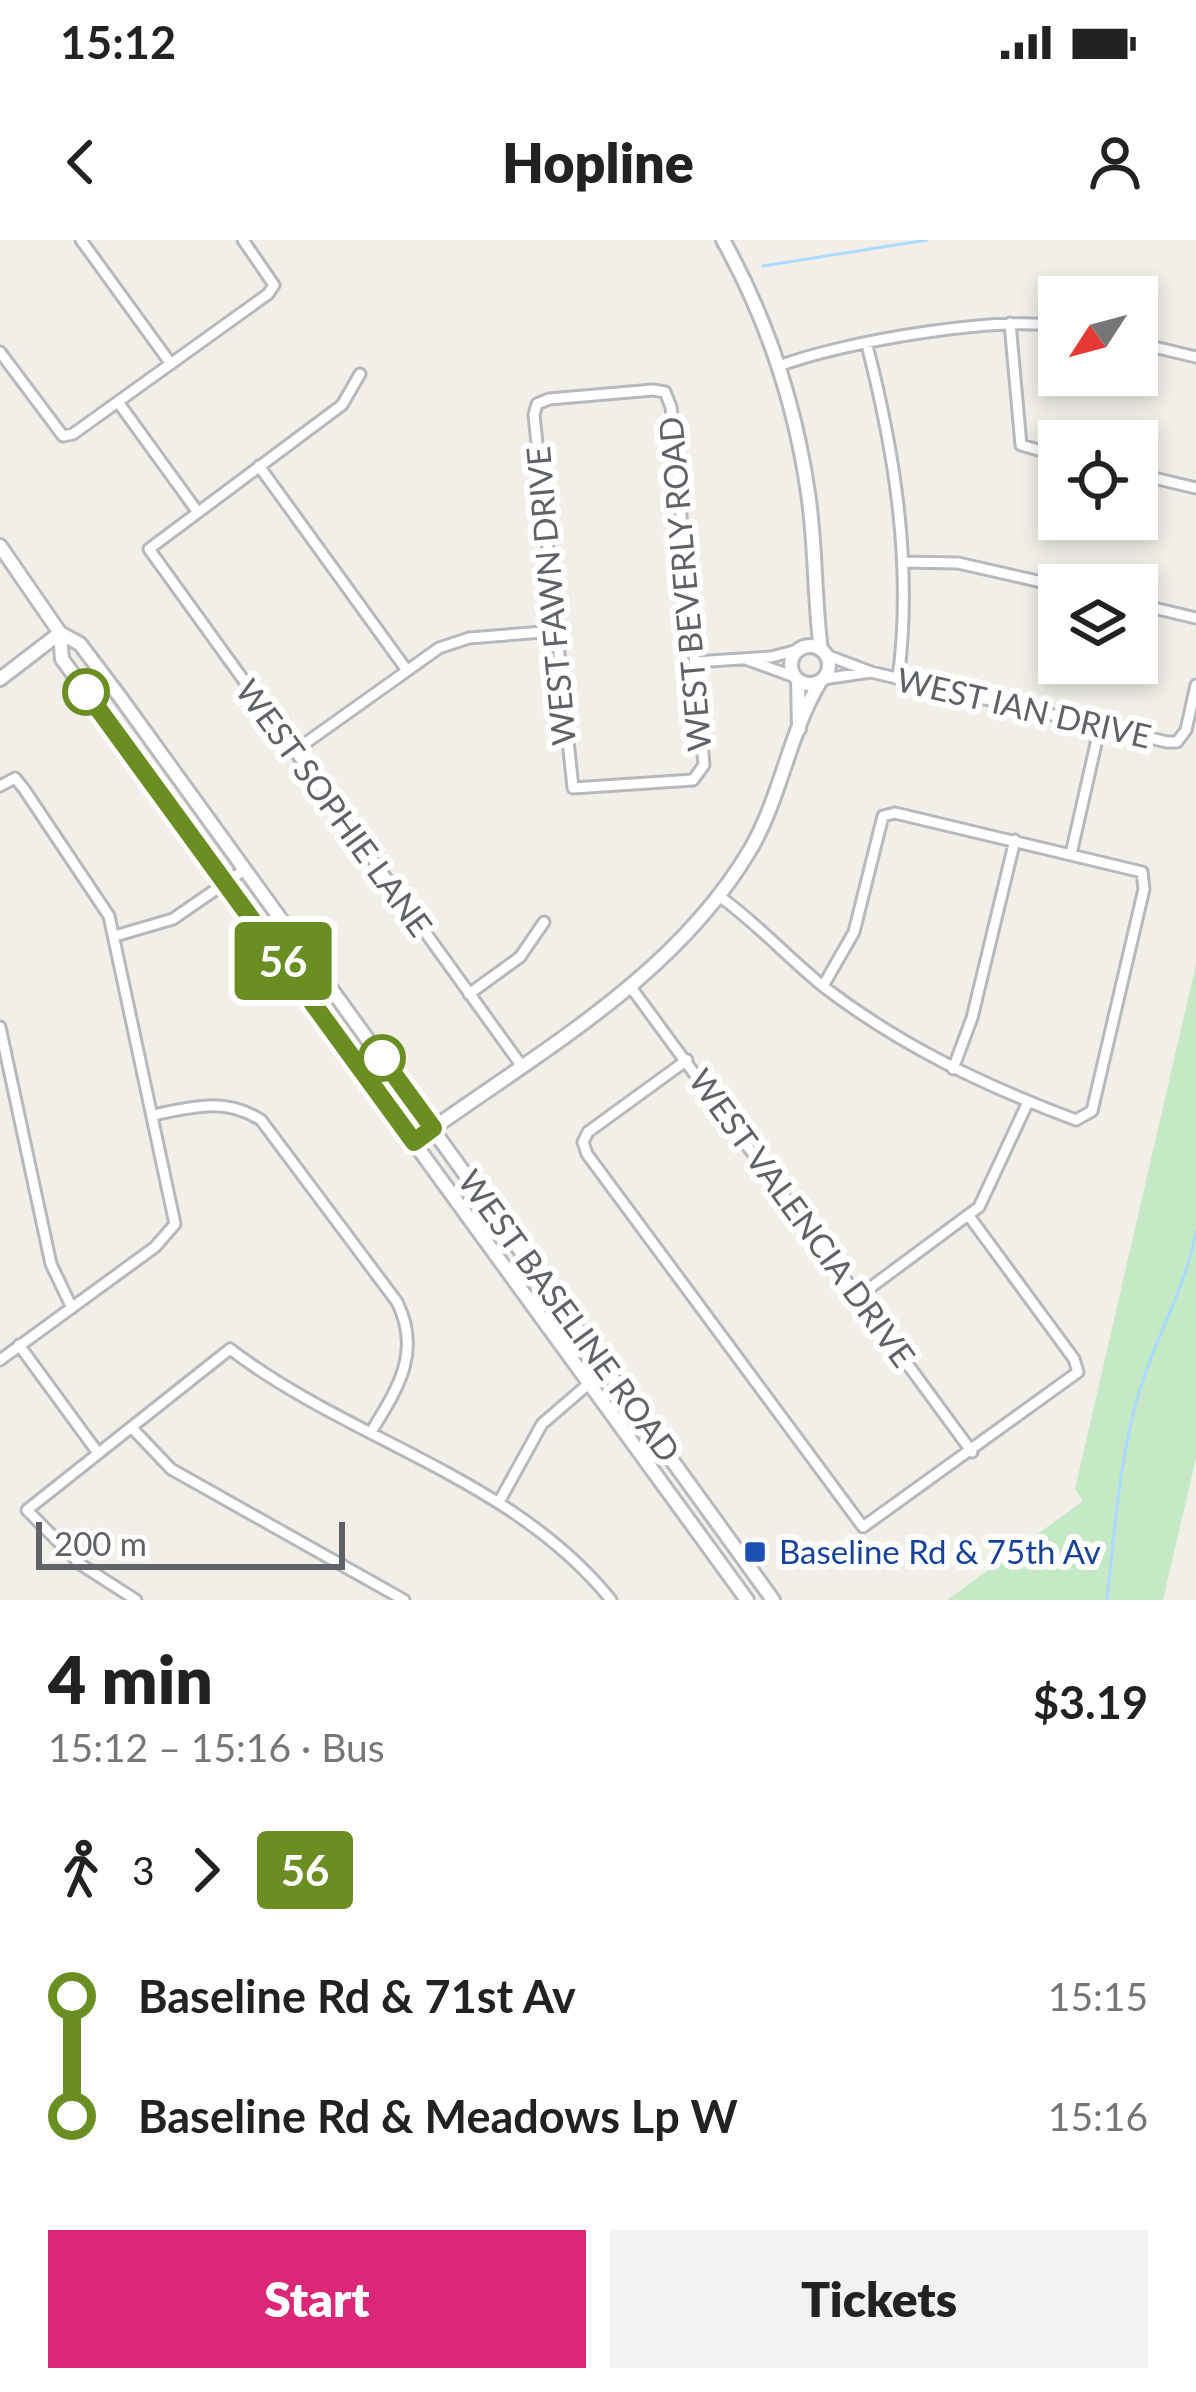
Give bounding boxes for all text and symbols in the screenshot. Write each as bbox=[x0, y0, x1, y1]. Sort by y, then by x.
text: 15:12 bbox=[60, 15, 176, 69]
icon: back bbox=[48, 129, 114, 195]
icon: person bbox=[1082, 129, 1148, 195]
text: Hopline bbox=[502, 130, 694, 195]
north arrow bbox=[1038, 276, 1158, 396]
map controls bbox=[1038, 276, 1158, 684]
street label: WEST BEVERLY ROAD bbox=[649, 415, 719, 753]
button: locate bbox=[1038, 420, 1158, 540]
street label: WEST FAWN DRIVE bbox=[517, 445, 583, 747]
button: layers bbox=[1038, 564, 1158, 684]
street label: WEST IAN DRIVE bbox=[893, 658, 1155, 756]
unlabelled marker bbox=[64, 670, 108, 714]
street label: WEST SOPHIE LANE bbox=[228, 671, 441, 944]
line badge: 56 bbox=[229, 922, 337, 1000]
text: 56 bbox=[259, 936, 307, 986]
unlabelled marker bbox=[360, 1036, 404, 1080]
street label: WEST VALENCIA DRIVE bbox=[681, 1061, 924, 1374]
street label: WEST BASELINE ROAD bbox=[450, 1162, 689, 1469]
scale bar bbox=[36, 1516, 345, 1569]
text: 200 m bbox=[54, 1523, 147, 1563]
place label: Baseline Rd & 75th Av bbox=[779, 1531, 1101, 1571]
marker: Baseline Rd & 75th Av bbox=[742, 1539, 768, 1565]
text: 4 min bbox=[48, 1639, 213, 1718]
text: $3.19 bbox=[1033, 1675, 1148, 1729]
text: 15:12 – 15:16 · Bus bbox=[48, 1724, 385, 1770]
icon: walk bbox=[48, 1837, 114, 1903]
icon: forward bbox=[173, 1837, 239, 1903]
text: 56 bbox=[281, 1845, 329, 1895]
text: 3 bbox=[132, 1847, 155, 1893]
text: Baseline Rd & 71st Av bbox=[138, 1969, 576, 2023]
text: 15:15 bbox=[1048, 1973, 1148, 2019]
text: Baseline Rd & Meadows Lp W bbox=[138, 2089, 738, 2143]
text: 15:16 bbox=[1048, 2093, 1148, 2139]
button: Start bbox=[48, 2230, 586, 2368]
button: Tickets bbox=[610, 2230, 1148, 2368]

